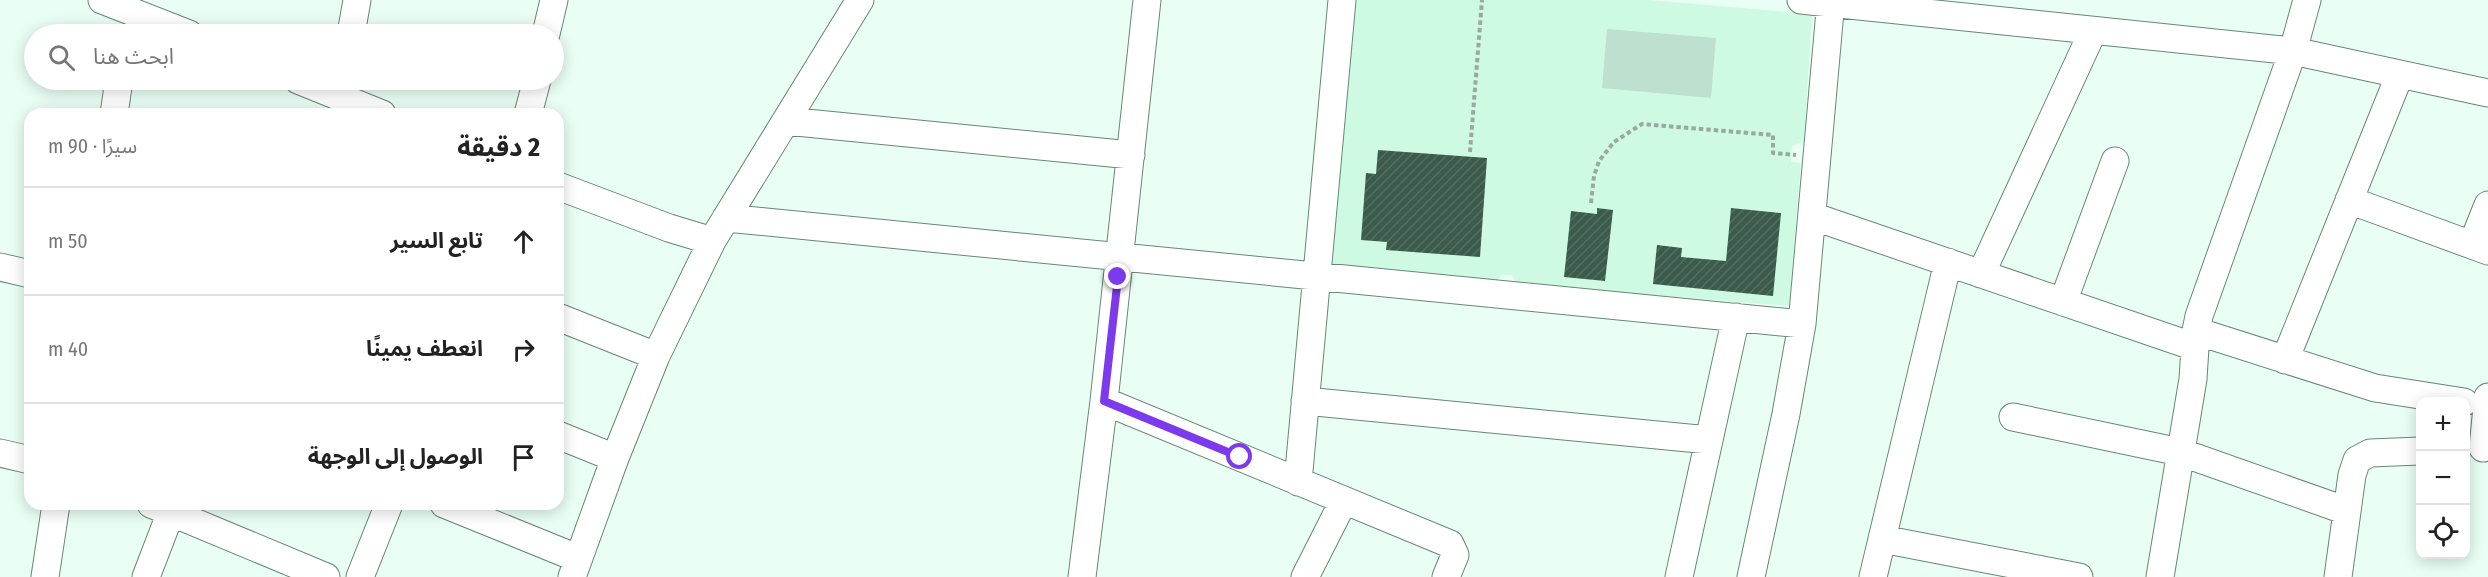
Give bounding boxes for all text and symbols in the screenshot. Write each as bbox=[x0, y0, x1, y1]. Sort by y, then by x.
search box bbox=[24, 24, 564, 90]
icon: search bbox=[45, 41, 78, 74]
text: ابحث هنا bbox=[93, 43, 174, 70]
text: 2 دقيقة bbox=[457, 132, 540, 163]
text: سيرًا · 90 m bbox=[48, 134, 137, 158]
icon: ahead bbox=[507, 225, 540, 258]
text: تابع السير bbox=[390, 227, 483, 254]
text: 50 m bbox=[48, 229, 88, 253]
route end bbox=[1104, 263, 1130, 289]
icon: right bbox=[507, 333, 540, 366]
text: انعطف يمينًا bbox=[366, 335, 483, 362]
text: 40 m bbox=[48, 337, 88, 361]
map controls bbox=[2416, 397, 2470, 559]
button: + bbox=[2416, 397, 2470, 451]
icon: arrive bbox=[507, 441, 540, 474]
text: الوصول إلى الوجهة bbox=[308, 443, 483, 470]
route start bbox=[1226, 443, 1252, 469]
button: − bbox=[2416, 451, 2470, 505]
button: locate bbox=[2416, 505, 2470, 559]

